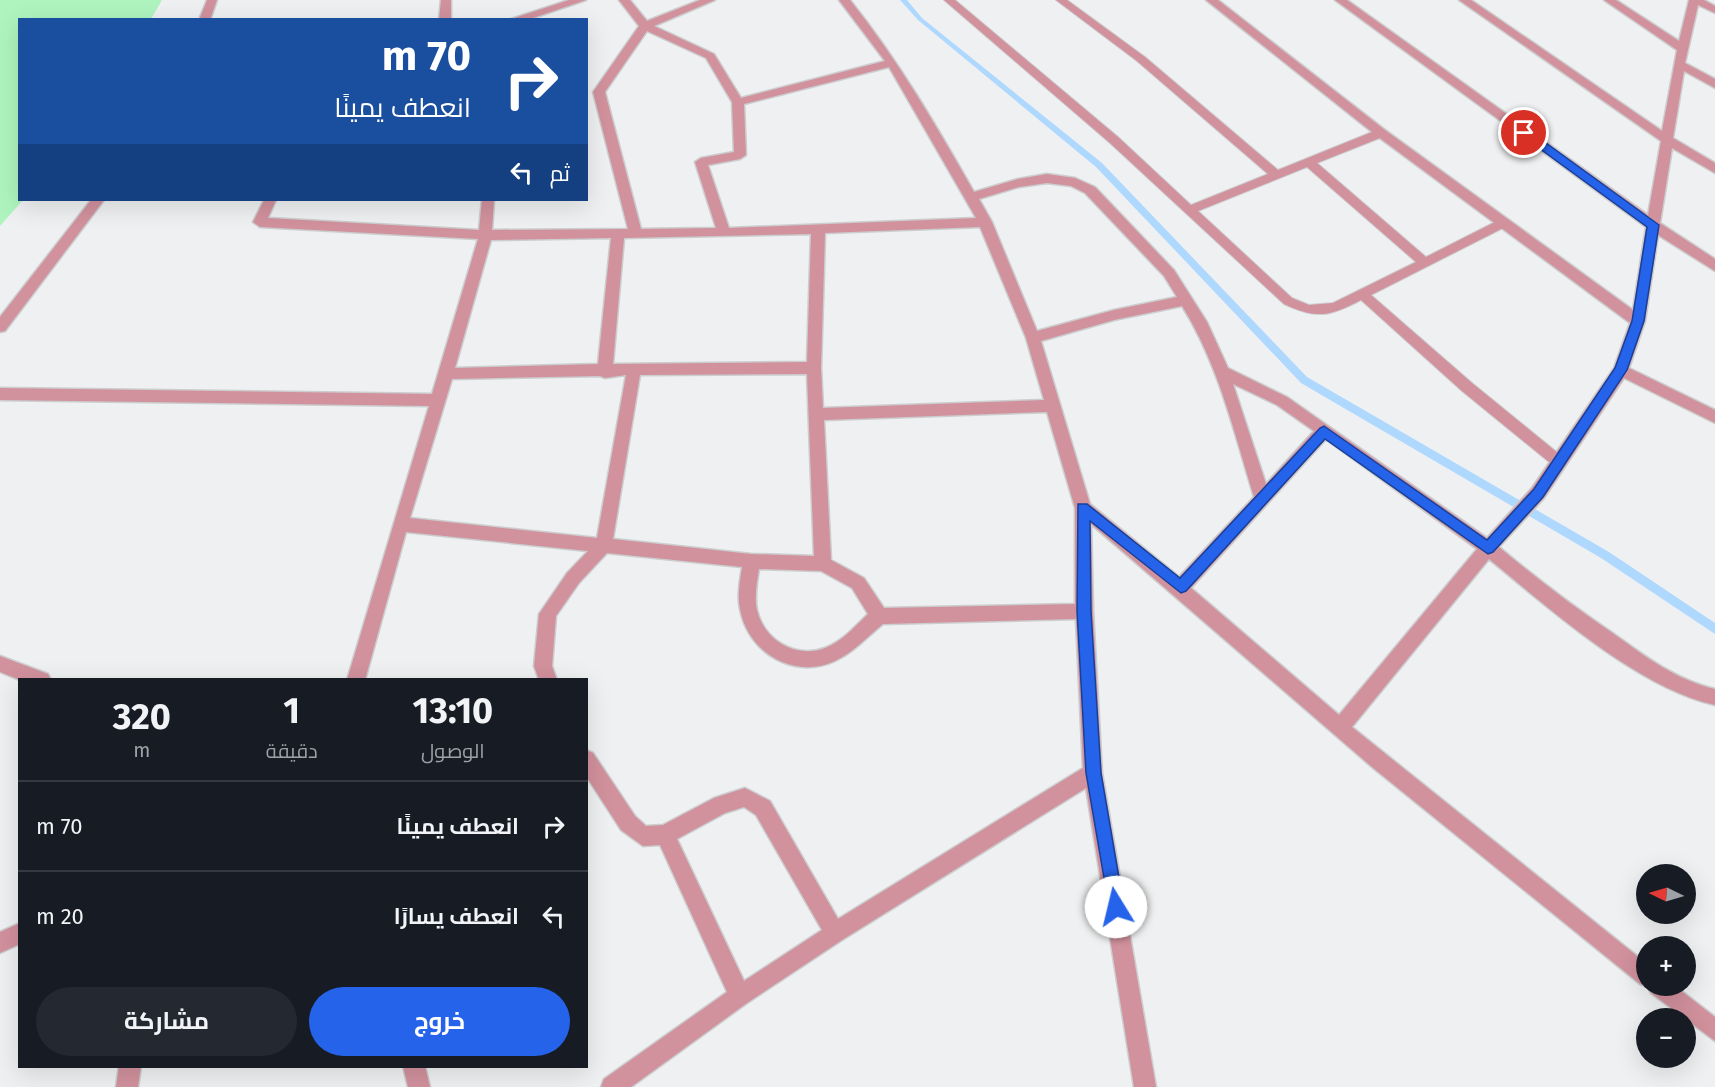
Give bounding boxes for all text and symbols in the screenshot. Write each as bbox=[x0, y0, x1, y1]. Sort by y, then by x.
text: 70 m bbox=[382, 31, 471, 81]
icon: right bbox=[492, 42, 570, 120]
text: انعطف يمينًا bbox=[334, 92, 471, 124]
pin bbox=[1498, 107, 1549, 158]
icon: arrive bbox=[1507, 116, 1540, 149]
icon: left bbox=[505, 156, 538, 189]
text: ثم bbox=[550, 160, 570, 187]
text: 1 bbox=[283, 689, 300, 733]
text: 13:10 bbox=[413, 689, 493, 733]
text: 320 bbox=[113, 695, 171, 739]
text: m bbox=[133, 738, 150, 762]
text: دقيقة bbox=[266, 739, 318, 763]
text: الوصول bbox=[421, 739, 485, 763]
icon: right bbox=[537, 810, 570, 843]
text: 70 m bbox=[36, 813, 82, 840]
text: انعطف يمينًا bbox=[397, 813, 519, 840]
north arrow bbox=[1636, 864, 1696, 924]
map controls bbox=[1636, 864, 1696, 1068]
position arrow bbox=[1084, 875, 1148, 939]
icon: left bbox=[537, 900, 570, 933]
text: 20 m bbox=[36, 903, 84, 930]
text: انعطف يسارًا bbox=[394, 903, 519, 930]
button: + bbox=[1636, 936, 1696, 996]
button: مشاركة bbox=[36, 987, 297, 1056]
button: خروج bbox=[309, 987, 570, 1056]
button: − bbox=[1636, 1008, 1696, 1068]

